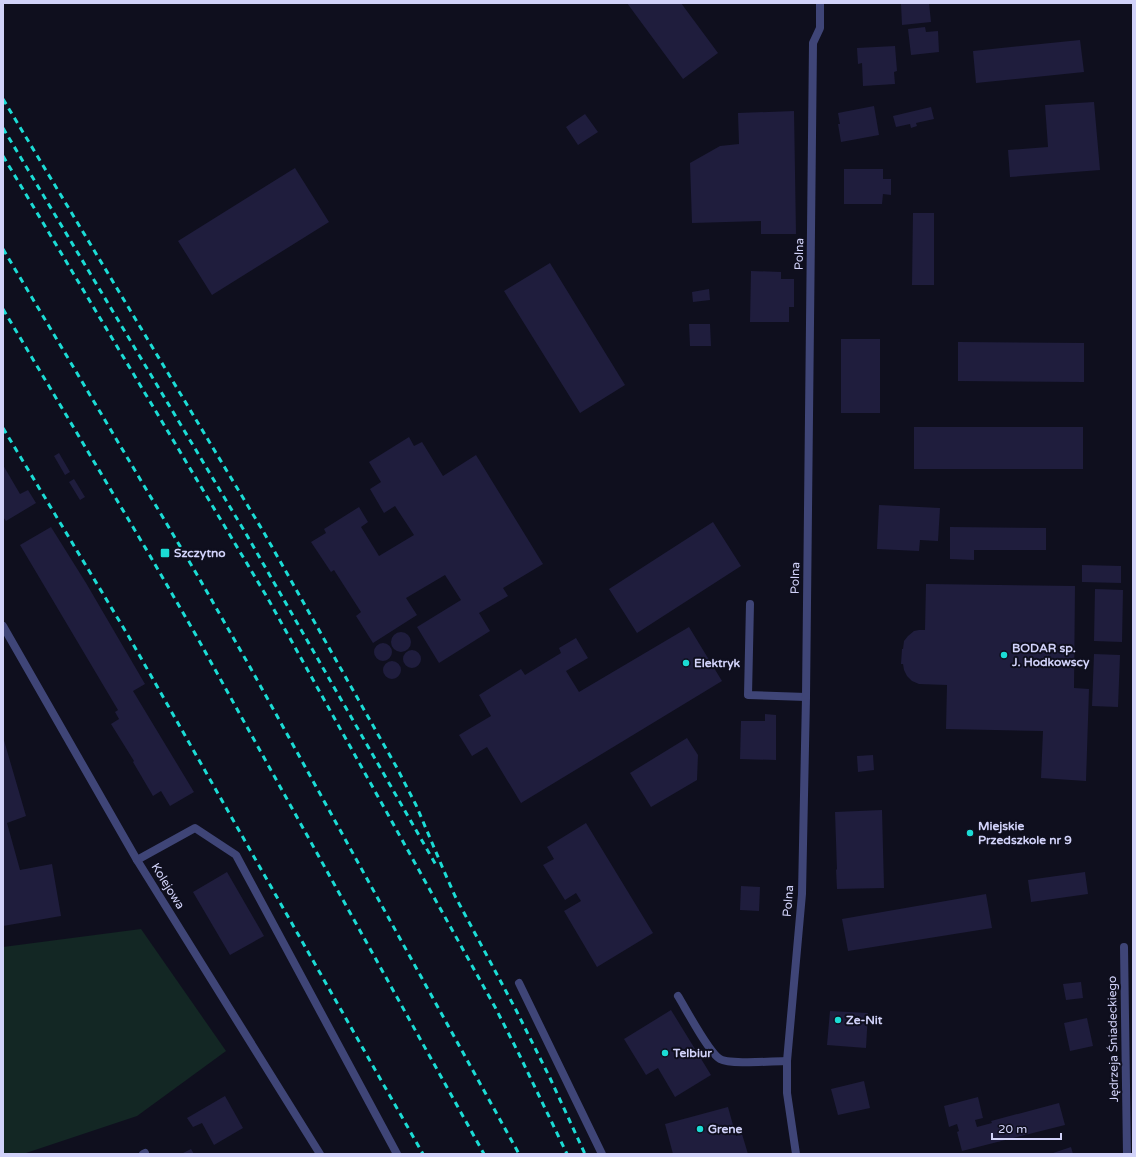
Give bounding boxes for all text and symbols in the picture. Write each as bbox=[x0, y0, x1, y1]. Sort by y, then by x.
street label: Polna bbox=[792, 238, 806, 270]
place label: Szczytno bbox=[174, 546, 226, 561]
marker: Szczytno bbox=[159, 547, 171, 559]
street label: Polna bbox=[788, 562, 802, 594]
place label: BODAR sp. J. Hodkowscy bbox=[1011, 641, 1090, 670]
marker: BODAR sp. J. Hodkowscy bbox=[999, 650, 1009, 660]
place label: Elektryk bbox=[694, 656, 741, 671]
marker: Elektryk bbox=[681, 658, 691, 668]
place label: Miejskie Przedszkole nr 9 bbox=[978, 819, 1072, 847]
marker: Miejskie Przedszkole nr 9 bbox=[965, 828, 975, 838]
street label: Kolejowa bbox=[148, 860, 188, 912]
street label: Polna bbox=[780, 884, 796, 918]
street label: Jędrzeja Śniadeckiego bbox=[1105, 976, 1121, 1102]
place label: Ze-Nit bbox=[846, 1013, 883, 1027]
marker: Ze-Nit bbox=[833, 1015, 843, 1025]
place label: Telbiur bbox=[672, 1046, 712, 1060]
marker: Telbiur bbox=[660, 1048, 670, 1058]
scale bar bbox=[992, 1115, 1061, 1141]
place label: Grene bbox=[708, 1122, 743, 1136]
text: 20 m bbox=[998, 1122, 1027, 1136]
marker: Grene bbox=[695, 1124, 705, 1134]

